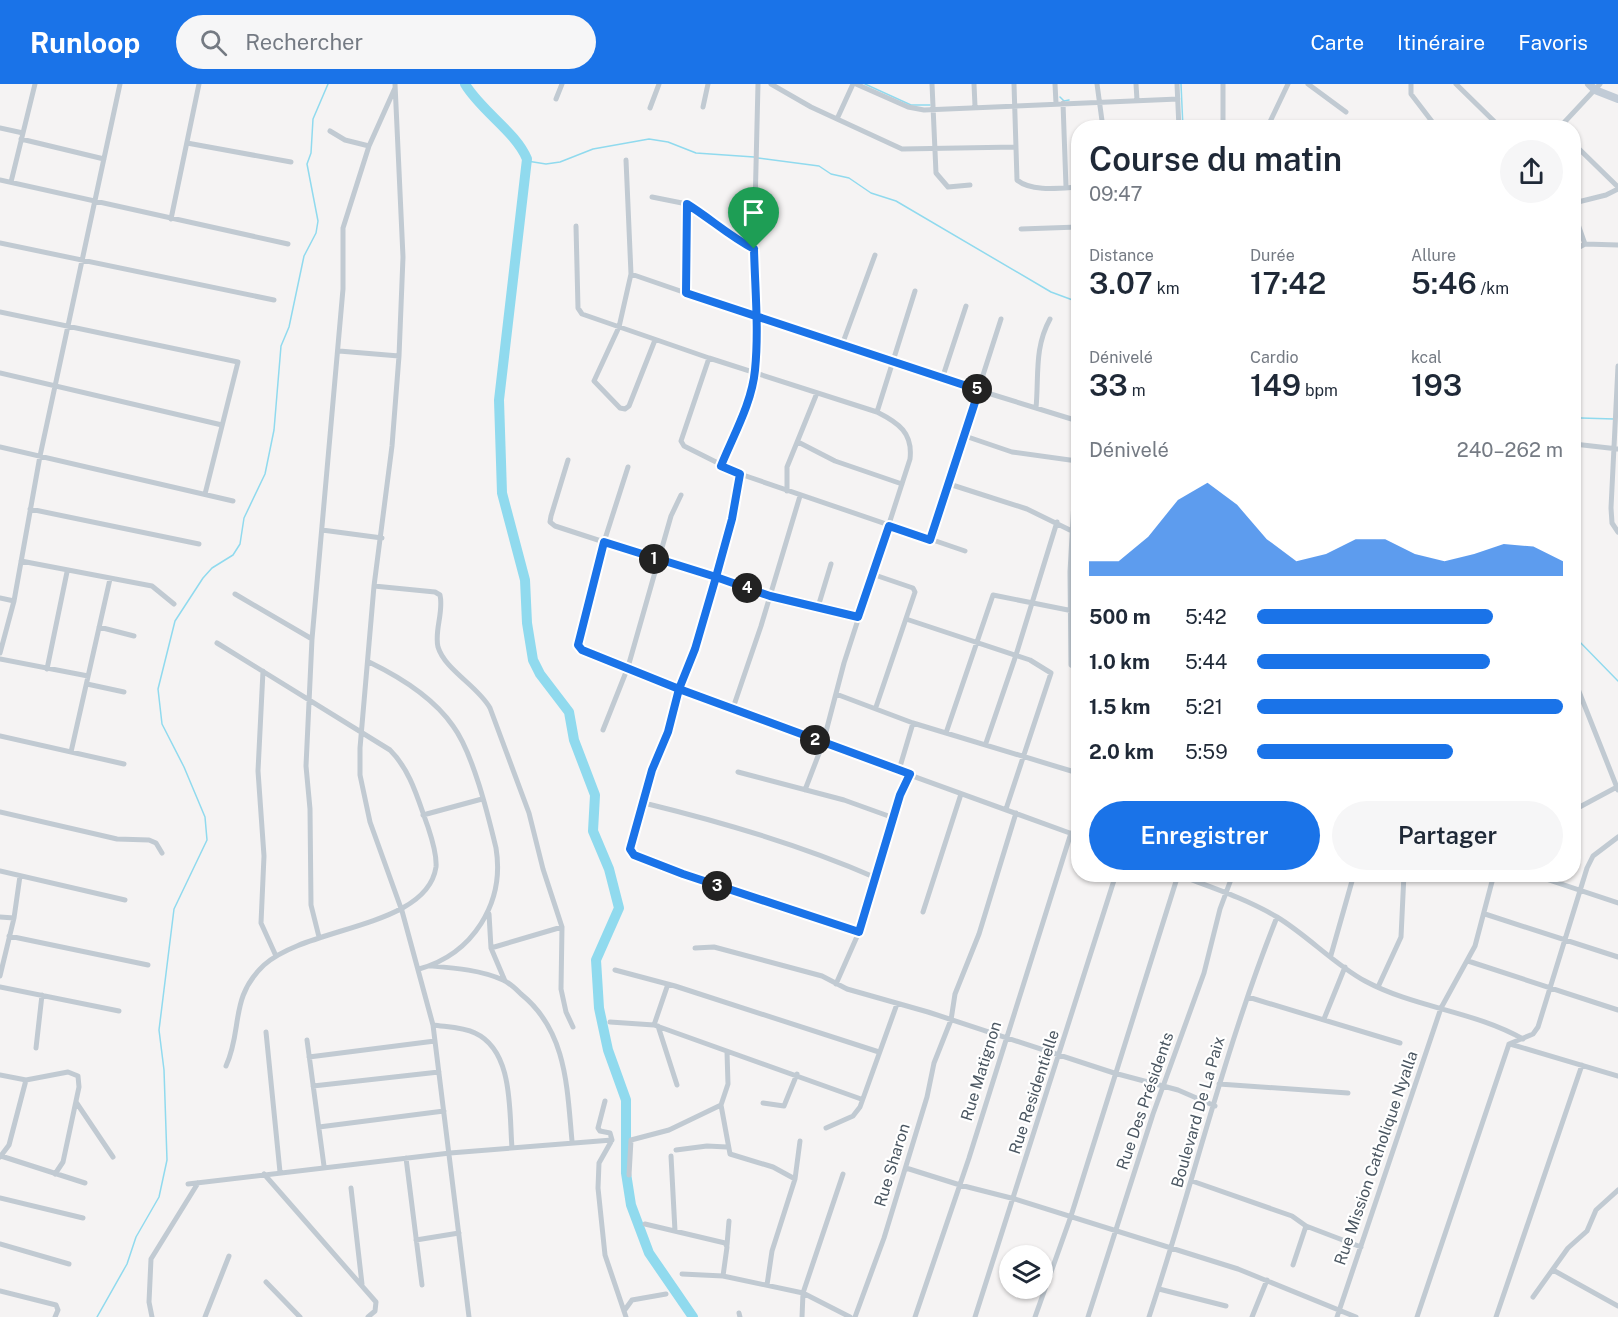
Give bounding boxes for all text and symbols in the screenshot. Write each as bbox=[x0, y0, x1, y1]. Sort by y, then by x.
search box bbox=[176, 15, 596, 69]
text: Runloop bbox=[30, 26, 140, 59]
icon: search bbox=[197, 26, 230, 59]
text: Rechercher bbox=[245, 29, 363, 55]
text: Carte bbox=[1310, 30, 1364, 55]
text: Itinéraire bbox=[1397, 30, 1485, 55]
text: Favoris bbox=[1518, 30, 1588, 55]
text: Course du matin bbox=[1089, 140, 1342, 178]
button: share bbox=[1500, 140, 1563, 203]
text: 09:47 bbox=[1089, 182, 1143, 206]
pin bbox=[728, 187, 779, 249]
icon: arrive bbox=[737, 196, 770, 229]
text: Distance bbox=[1089, 246, 1154, 265]
text: Durée bbox=[1250, 246, 1295, 265]
text: Allure bbox=[1411, 246, 1456, 265]
text: 3.07 bbox=[1089, 265, 1153, 301]
text: 17:42 bbox=[1250, 265, 1326, 301]
text: 5:46 bbox=[1411, 265, 1477, 301]
text: km bbox=[1153, 279, 1179, 298]
text: /km bbox=[1477, 279, 1509, 298]
text: Dénivelé bbox=[1089, 348, 1153, 367]
text: Cardio bbox=[1250, 348, 1299, 367]
text: kcal bbox=[1411, 348, 1442, 367]
text: 33 bbox=[1089, 367, 1128, 403]
text: 149 bbox=[1250, 367, 1301, 403]
text: 193 bbox=[1411, 367, 1462, 403]
pin: 5 bbox=[962, 374, 992, 404]
text: 5 bbox=[972, 379, 982, 398]
text: m bbox=[1128, 381, 1146, 400]
text: bpm bbox=[1301, 381, 1338, 400]
text: Dénivelé bbox=[1089, 438, 1169, 462]
text: 240–262 m bbox=[1457, 438, 1563, 462]
pin: 1 bbox=[639, 544, 669, 574]
text: 1 bbox=[651, 549, 657, 568]
pin: 4 bbox=[732, 573, 762, 603]
text: 4 bbox=[742, 578, 752, 597]
text: 500 m bbox=[1089, 605, 1151, 629]
text: 5:42 bbox=[1185, 605, 1227, 629]
text: 1.0 km bbox=[1089, 650, 1150, 674]
text: 5:44 bbox=[1185, 650, 1227, 674]
text: 1.5 km bbox=[1089, 695, 1150, 719]
text: 5:21 bbox=[1185, 695, 1223, 719]
pin: 2 bbox=[800, 725, 830, 755]
text: 2 bbox=[810, 730, 820, 749]
text: 2.0 km bbox=[1089, 740, 1154, 764]
text: 5:59 bbox=[1185, 740, 1228, 764]
button: Enregistrer bbox=[1089, 801, 1320, 870]
button: Partager bbox=[1332, 801, 1563, 870]
pin: 3 bbox=[702, 871, 732, 901]
text: 3 bbox=[712, 876, 722, 895]
street label: Rue Matignon bbox=[957, 1019, 1005, 1123]
street label: Rue Residentielle bbox=[1005, 1028, 1063, 1156]
street label: Rue Des Présidents bbox=[1113, 1030, 1177, 1172]
street label: Boulevard De La Paix bbox=[1167, 1034, 1229, 1190]
street label: Rue Mission Catholique Nyalla bbox=[1330, 1049, 1422, 1267]
street label: Rue Sharon bbox=[870, 1121, 914, 1209]
map controls bbox=[999, 1245, 1053, 1299]
button: layers bbox=[999, 1245, 1053, 1299]

